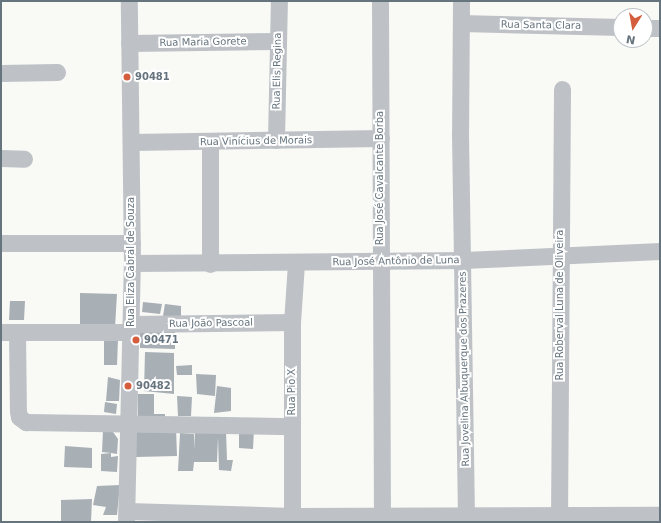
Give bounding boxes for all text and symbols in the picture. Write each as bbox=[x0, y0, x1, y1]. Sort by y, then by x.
north arrow bbox=[613, 8, 653, 48]
street label: Rua Santa Clara bbox=[501, 18, 581, 32]
text: N bbox=[625, 32, 637, 47]
street label: Rua Elis Regina bbox=[270, 33, 284, 109]
street label: Rua Maria Gorete bbox=[159, 35, 247, 49]
place label: 90481 bbox=[135, 71, 170, 83]
marker: 90481 bbox=[122, 72, 132, 82]
street label: Rua José Cavalcante Borba bbox=[374, 111, 386, 245]
street label: Rua Vinícius de Morais bbox=[200, 134, 312, 148]
street label: Rua Eliza Cabral de Souza bbox=[125, 197, 137, 327]
street label: Rua Roberval Luna de Oliveira bbox=[554, 230, 566, 380]
street label: Rua José Antônio de Luna bbox=[332, 254, 460, 268]
street label: Rua Jovelina Albuquerque dos Prazeres bbox=[456, 271, 472, 467]
street label: Rua João Pascoal bbox=[169, 316, 253, 330]
place label: 90471 bbox=[144, 334, 179, 346]
marker: 90471 bbox=[131, 335, 141, 345]
street label: Rua Pio X bbox=[286, 369, 298, 415]
place label: 90482 bbox=[136, 380, 171, 392]
marker: 90482 bbox=[123, 381, 133, 391]

